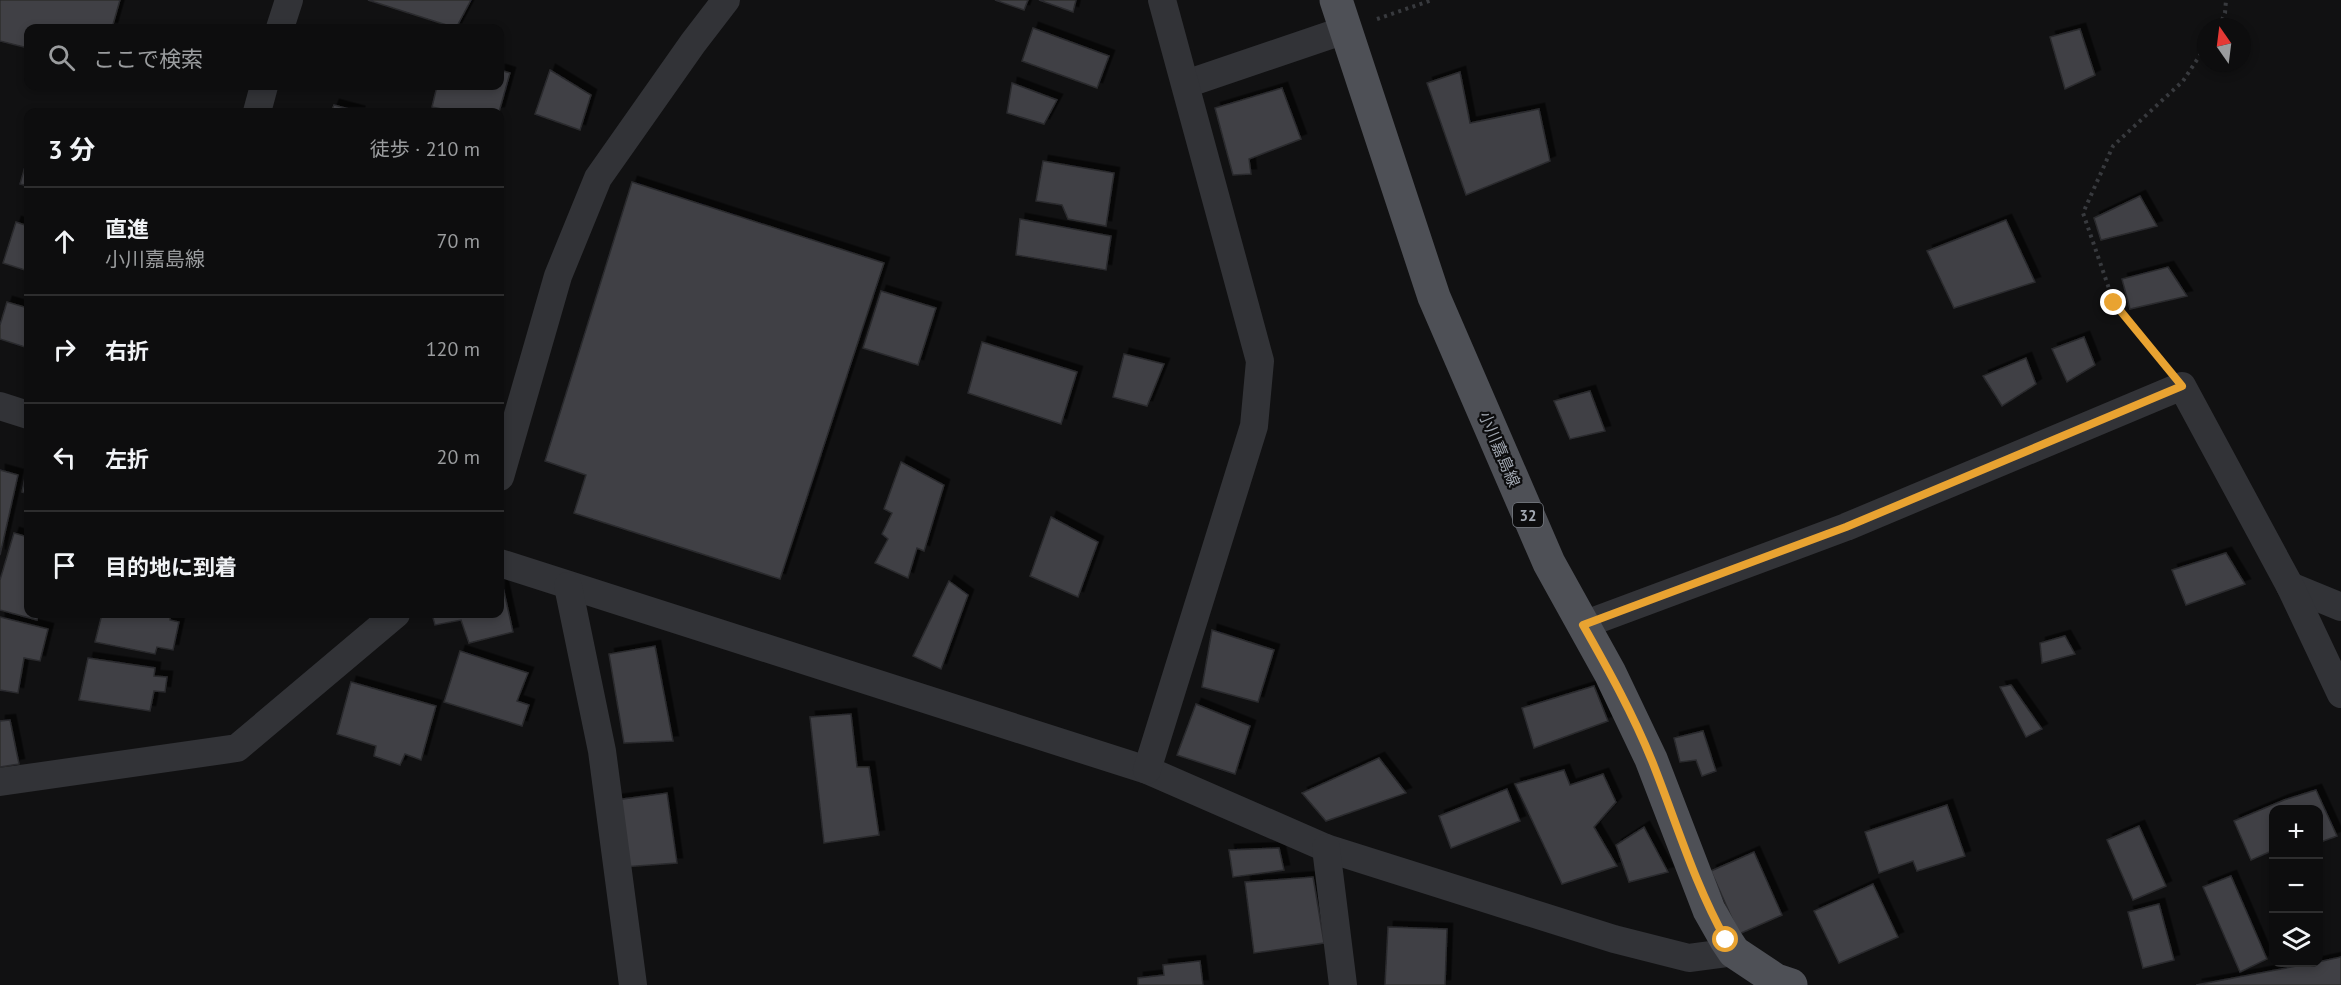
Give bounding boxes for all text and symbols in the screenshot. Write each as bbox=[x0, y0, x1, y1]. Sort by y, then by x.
north arrow bbox=[2197, 18, 2251, 72]
search box bbox=[24, 24, 504, 90]
icon: search bbox=[45, 41, 78, 74]
text: ここで検索 bbox=[93, 45, 203, 73]
text: 3 分 bbox=[48, 133, 95, 166]
text: 徒歩 · 210 m bbox=[370, 136, 480, 162]
text: 直進 bbox=[105, 215, 149, 243]
icon: ahead bbox=[48, 225, 81, 258]
text: 70 m bbox=[437, 228, 480, 254]
text: 小川嘉島線 bbox=[105, 246, 205, 272]
route end bbox=[2100, 289, 2126, 315]
icon: right bbox=[48, 333, 81, 366]
text: 120 m bbox=[426, 336, 480, 362]
text: 右折 bbox=[105, 337, 149, 365]
street label: 小川嘉島線 bbox=[1475, 408, 1525, 490]
icon: left bbox=[48, 441, 81, 474]
text: 20 m bbox=[437, 444, 480, 470]
text: 左折 bbox=[105, 445, 149, 473]
road number: 32 bbox=[1513, 503, 1543, 527]
icon: arrive bbox=[48, 549, 81, 582]
text: 目的地に到着 bbox=[105, 553, 237, 581]
map controls bbox=[2269, 805, 2323, 967]
button: + bbox=[2269, 805, 2323, 859]
button: − bbox=[2269, 859, 2323, 913]
button: layers bbox=[2269, 913, 2323, 967]
route start bbox=[1712, 926, 1738, 952]

